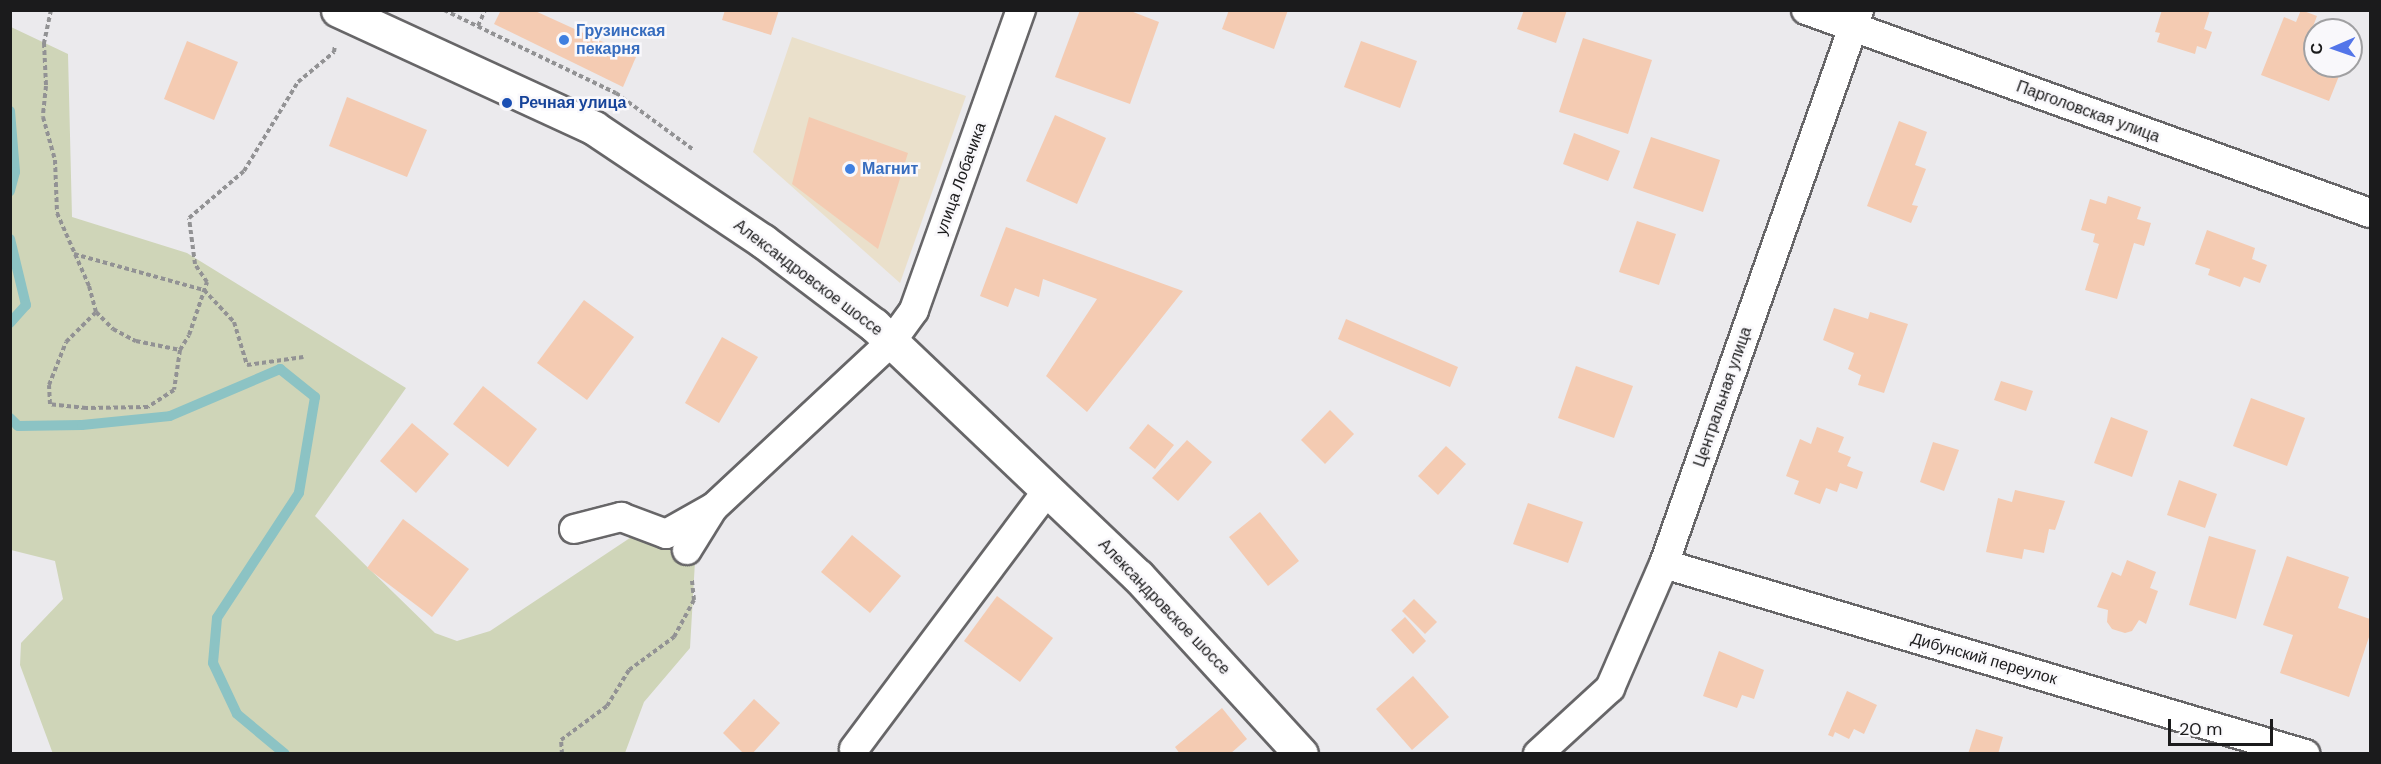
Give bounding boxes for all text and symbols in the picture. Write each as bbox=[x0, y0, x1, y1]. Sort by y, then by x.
north arrow bbox=[2303, 18, 2363, 78]
place label: Грузинская пекарня bbox=[576, 21, 665, 59]
marker: Грузинская пекарня bbox=[557, 33, 571, 47]
text: С bbox=[2306, 42, 2327, 55]
street label: Парголовская улица bbox=[2014, 77, 2162, 147]
place label: Речная улица bbox=[519, 93, 626, 113]
marker: Речная улица bbox=[500, 96, 514, 110]
street label: улица Лобачика bbox=[932, 120, 990, 238]
place label: Магнит bbox=[862, 159, 918, 179]
marker: Магнит bbox=[843, 162, 857, 176]
street label: Александровское шоссе bbox=[730, 216, 886, 340]
street label: Центральная улица bbox=[1690, 324, 1756, 470]
street label: Александровское шоссе bbox=[1094, 535, 1234, 679]
street label: Дибунский переулок bbox=[1909, 629, 2059, 689]
scale bar bbox=[2171, 707, 2276, 745]
text: 20 m bbox=[2179, 717, 2222, 741]

